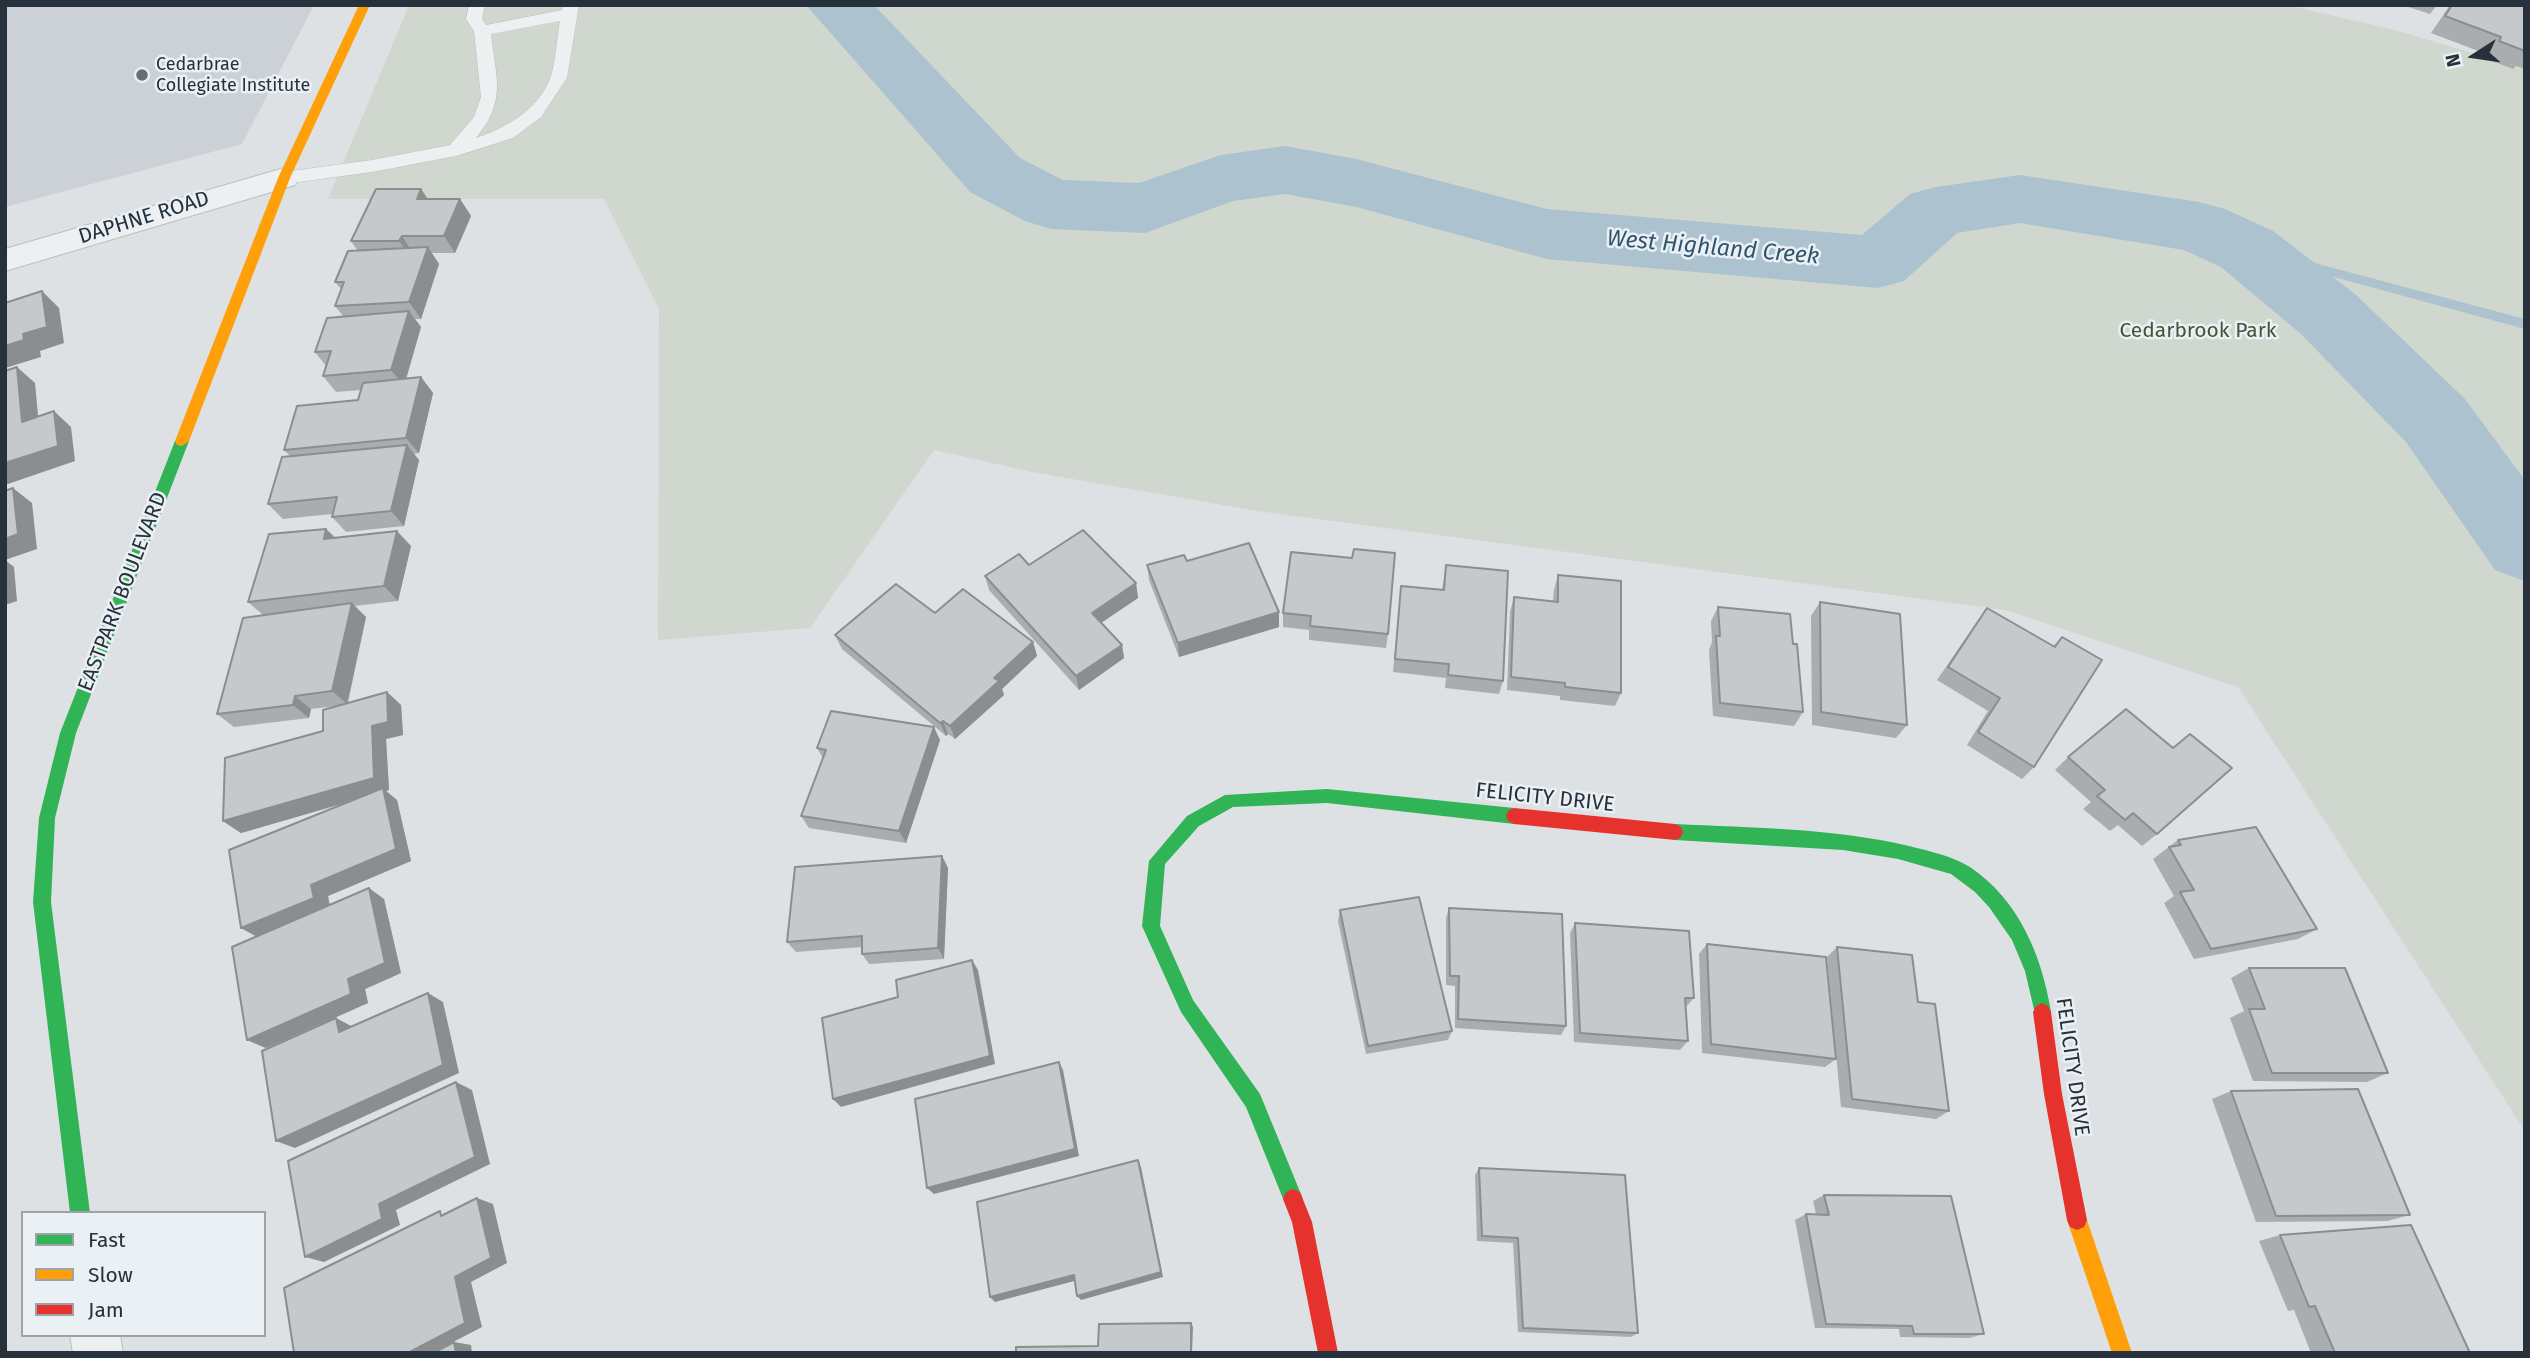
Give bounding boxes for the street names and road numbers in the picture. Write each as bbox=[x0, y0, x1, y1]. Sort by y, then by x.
street label: DAPHNE ROAD bbox=[76, 186, 212, 250]
street label: EASTPARK BOULEVARD bbox=[73, 489, 173, 695]
street label: FELICITY DRIVE bbox=[1474, 778, 1616, 818]
street label: FELICITY DRIVE bbox=[2050, 996, 2094, 1138]

